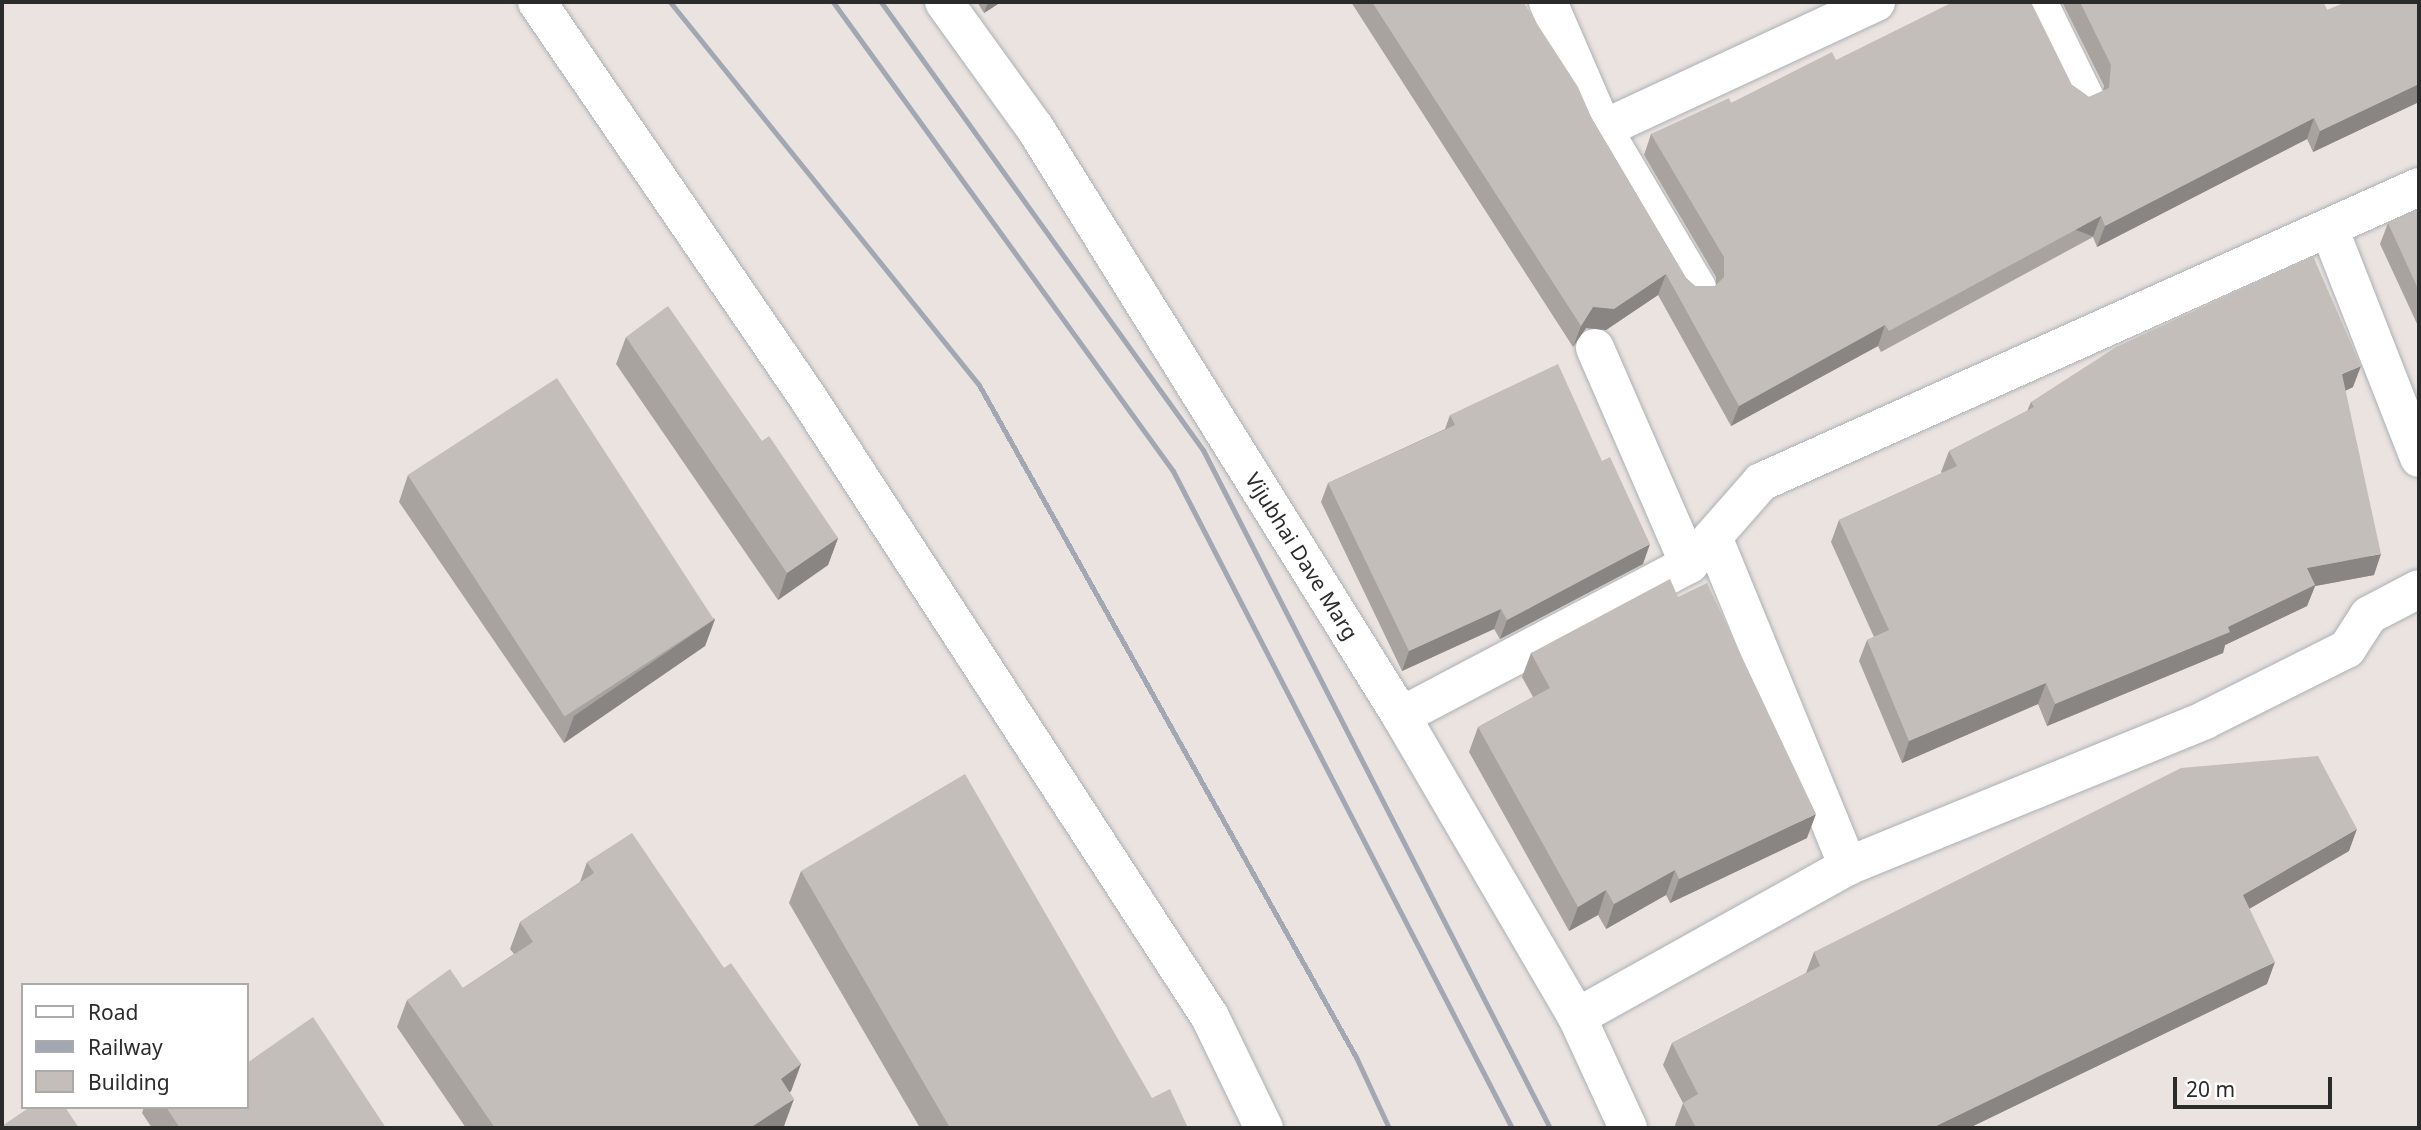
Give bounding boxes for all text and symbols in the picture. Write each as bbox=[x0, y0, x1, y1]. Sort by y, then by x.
street label: Vijubhai Dave Marg bbox=[1240, 468, 1364, 644]
legend bbox=[21, 983, 248, 1109]
text: Road bbox=[88, 998, 138, 1026]
text: Railway bbox=[88, 1033, 163, 1061]
scale bar bbox=[2176, 1064, 2335, 1108]
text: Building bbox=[88, 1068, 170, 1096]
text: 20 m bbox=[2186, 1075, 2235, 1103]

